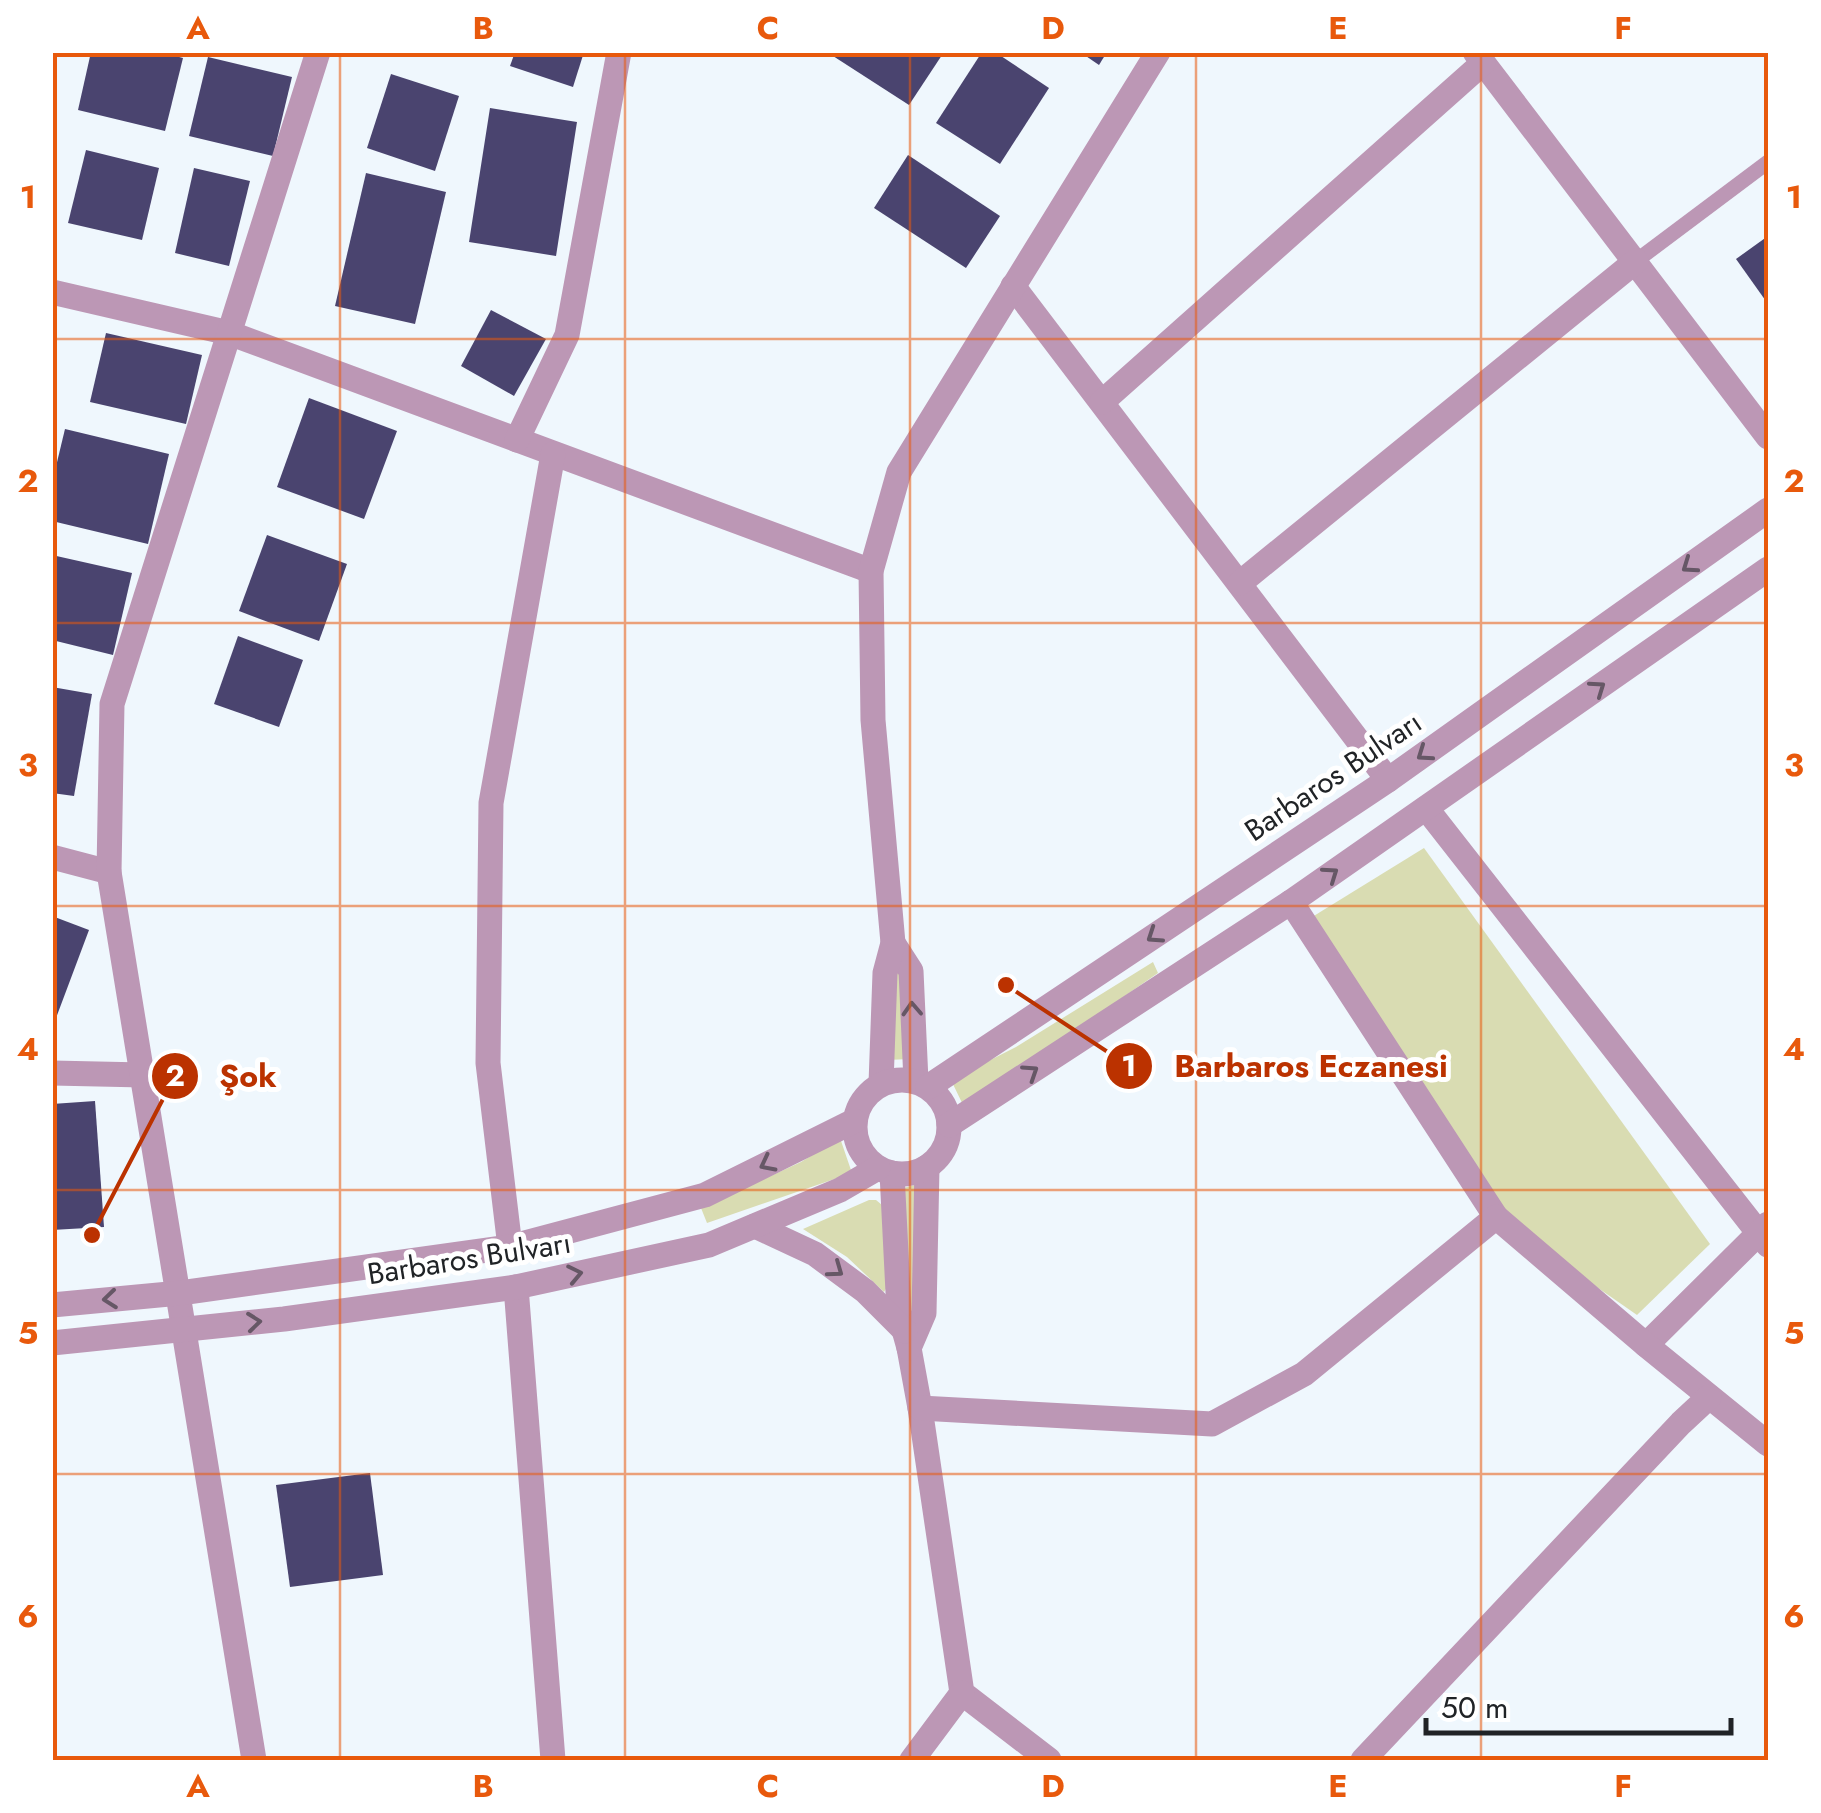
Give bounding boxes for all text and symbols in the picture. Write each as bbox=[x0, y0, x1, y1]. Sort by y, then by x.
text: A bbox=[185, 5, 210, 51]
text: B bbox=[472, 5, 494, 51]
text: C bbox=[757, 5, 779, 51]
text: D bbox=[1041, 5, 1065, 51]
text: E bbox=[1328, 5, 1348, 51]
text: F bbox=[1614, 5, 1632, 51]
text: 1 bbox=[20, 174, 36, 220]
text: 1 bbox=[1786, 174, 1802, 220]
text: 2 bbox=[18, 458, 39, 504]
text: 2 bbox=[1784, 458, 1805, 504]
one-way arrow bbox=[1682, 554, 1700, 572]
one-way arrow bbox=[1587, 682, 1605, 700]
street label: Barbaros Bulvarı bbox=[1236, 701, 1430, 851]
text: 3 bbox=[18, 742, 38, 788]
text: 3 bbox=[1784, 742, 1804, 788]
one-way arrow bbox=[1417, 743, 1435, 760]
one-way arrow bbox=[1320, 868, 1339, 886]
one-way arrow bbox=[1147, 924, 1166, 942]
one-way arrow bbox=[902, 1001, 923, 1017]
text: 4 bbox=[17, 1026, 39, 1072]
text: 4 bbox=[1783, 1026, 1805, 1072]
callout: Barbaros Eczanesi bbox=[1104, 1035, 1468, 1097]
text: Barbaros Eczanesi bbox=[1174, 1043, 1448, 1089]
text: 1 bbox=[1121, 1044, 1137, 1087]
callout: Şok bbox=[150, 1045, 297, 1107]
text: Şok bbox=[219, 1053, 277, 1099]
text: 2 bbox=[165, 1054, 185, 1097]
one-way arrow bbox=[1020, 1065, 1038, 1084]
one-way arrow bbox=[759, 1152, 777, 1172]
street label: Barbaros Bulvarı bbox=[364, 1221, 574, 1295]
one-way arrow bbox=[825, 1258, 843, 1275]
one-way arrow bbox=[566, 1265, 583, 1286]
one-way arrow bbox=[101, 1288, 117, 1310]
text: 5 bbox=[18, 1310, 38, 1356]
text: 5 bbox=[1784, 1310, 1804, 1356]
one-way arrow bbox=[246, 1312, 262, 1334]
text: 6 bbox=[17, 1593, 39, 1639]
text: 6 bbox=[1783, 1593, 1805, 1639]
scale bar bbox=[1426, 1673, 1731, 1735]
text: 50 m bbox=[1441, 1686, 1508, 1729]
text: A bbox=[185, 1763, 210, 1809]
text: B bbox=[472, 1763, 494, 1809]
text: C bbox=[757, 1763, 779, 1809]
text: D bbox=[1041, 1763, 1065, 1809]
text: E bbox=[1328, 1763, 1348, 1809]
text: F bbox=[1614, 1763, 1632, 1809]

